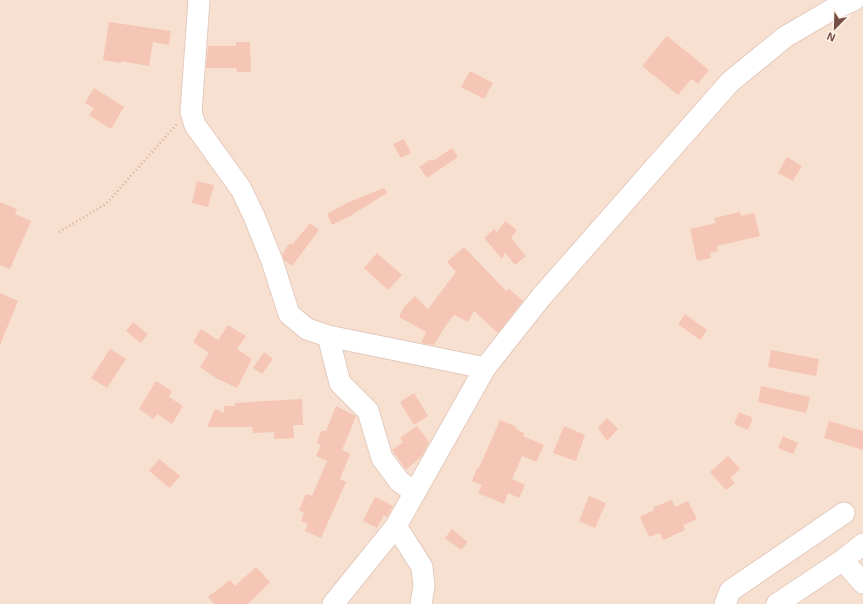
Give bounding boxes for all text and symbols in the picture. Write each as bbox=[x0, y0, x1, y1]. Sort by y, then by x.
north arrow bbox=[815, 8, 855, 48]
text: N bbox=[825, 30, 837, 45]

